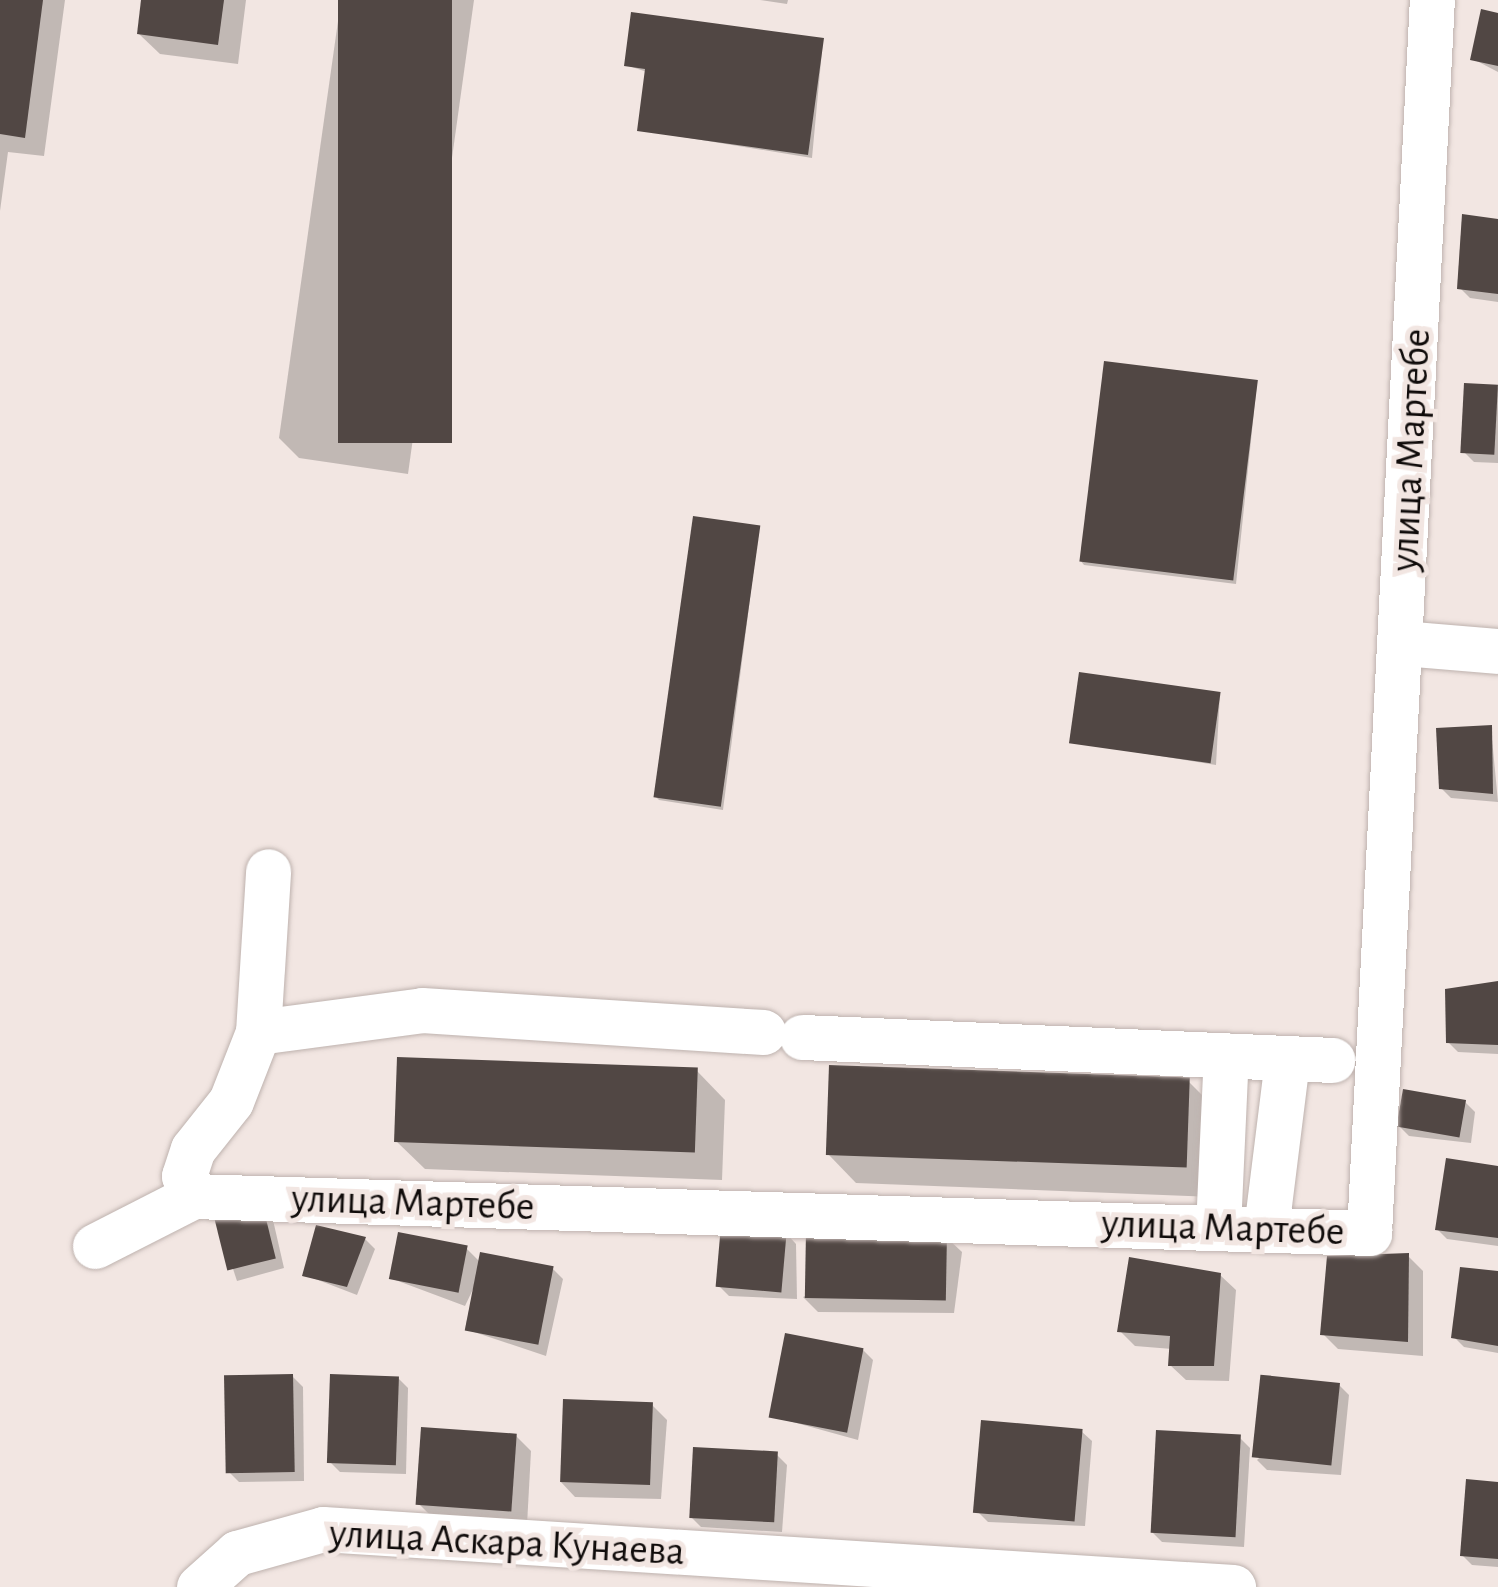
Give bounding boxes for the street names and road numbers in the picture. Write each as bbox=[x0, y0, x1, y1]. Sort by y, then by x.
street label: улица Мартебе bbox=[1381, 327, 1441, 573]
street label: улица Мартебе bbox=[291, 1175, 535, 1231]
street label: улица Мартебе bbox=[1101, 1200, 1345, 1256]
street label: улица Аскара Кунаева bbox=[328, 1510, 686, 1576]

